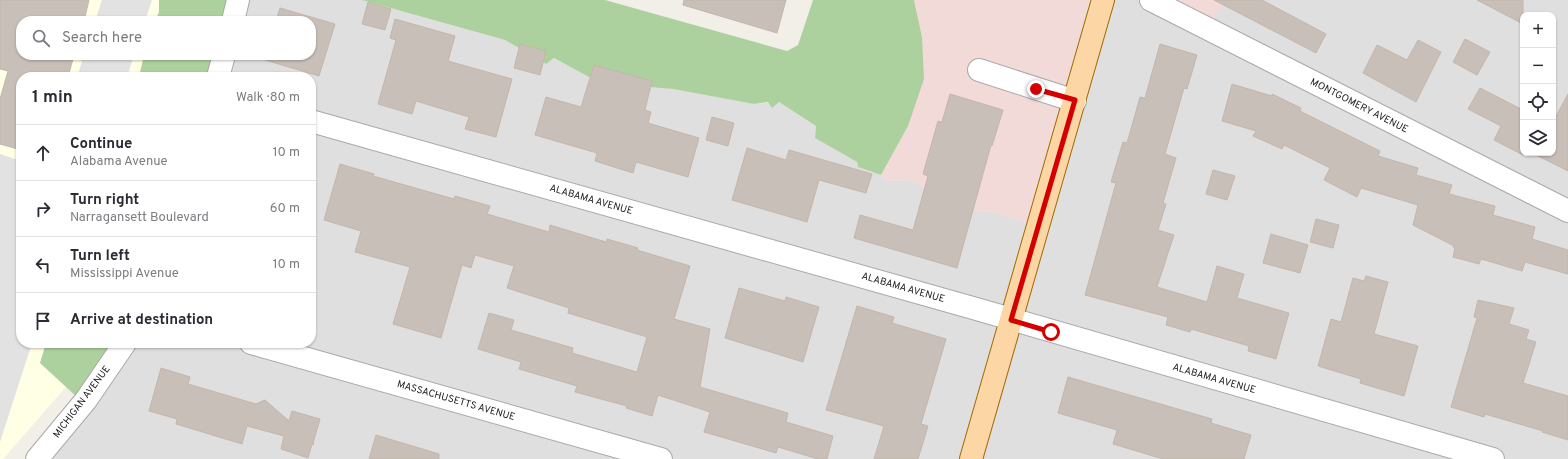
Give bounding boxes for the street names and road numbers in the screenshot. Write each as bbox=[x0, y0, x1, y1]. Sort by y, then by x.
street label: MONTGOMERY AVENUE bbox=[1308, 76, 1410, 136]
street label: ALABAMA AVENUE bbox=[548, 182, 634, 218]
street label: ALABAMA AVENUE bbox=[860, 270, 946, 306]
street label: ALABAMA AVENUE bbox=[1171, 361, 1257, 397]
street label: MICHIGAN AVENUE bbox=[51, 363, 113, 441]
street label: MASSACHUSETTS AVENUE bbox=[395, 378, 517, 424]

